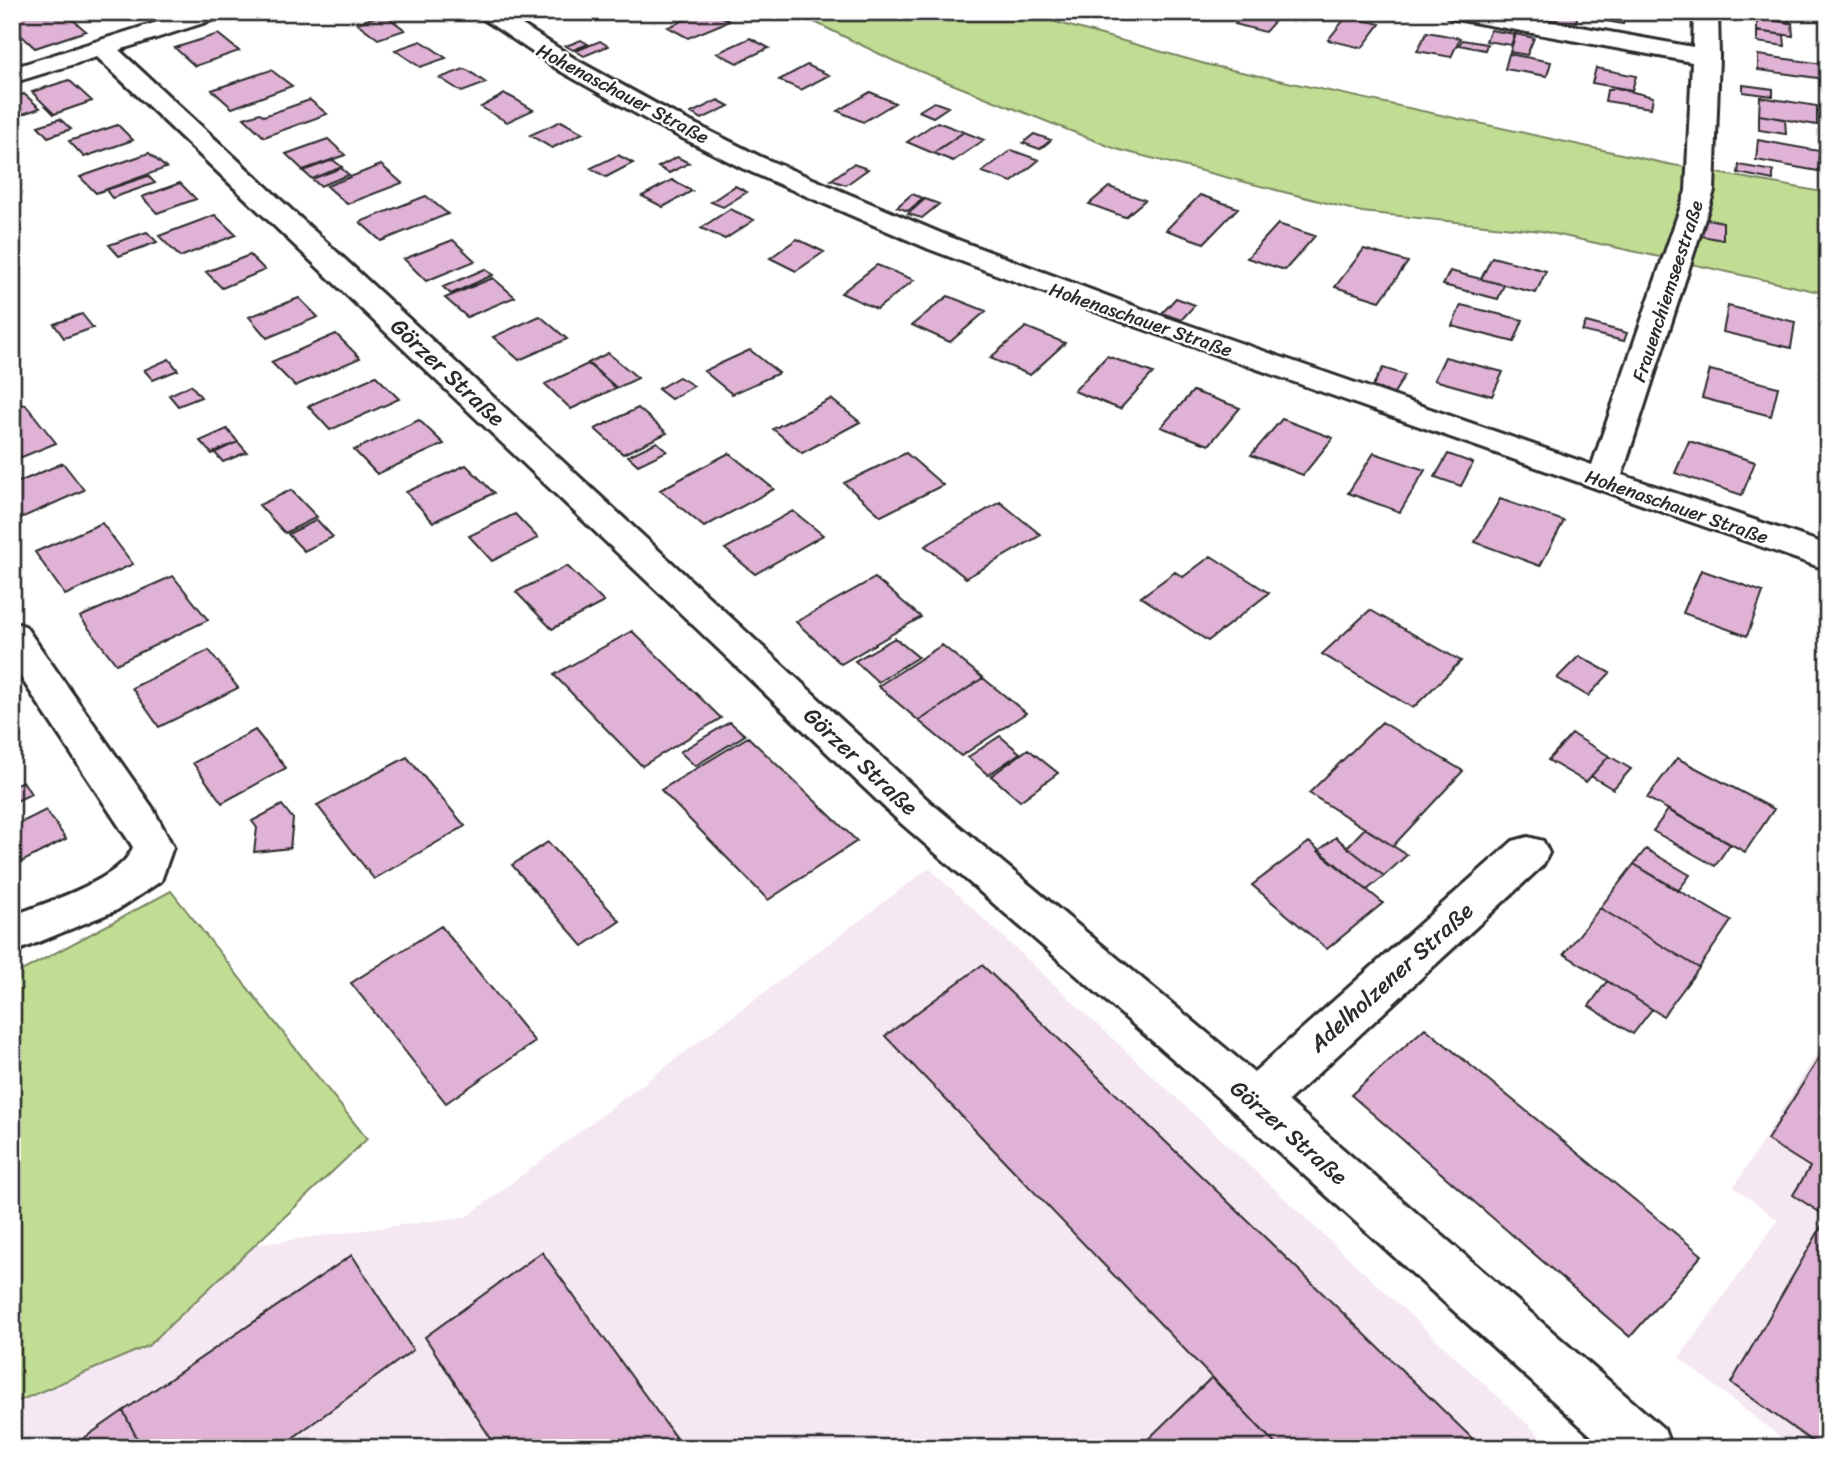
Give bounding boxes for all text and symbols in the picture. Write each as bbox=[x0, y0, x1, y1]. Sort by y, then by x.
street label: Hohenaschauer Straße bbox=[530, 34, 715, 153]
street label: Frauenchiemseestraße bbox=[1622, 196, 1712, 386]
street label: Hohenaschauer Straße bbox=[1045, 273, 1237, 366]
street label: Görzer Straße bbox=[380, 308, 515, 437]
street label: Hohenaschauer Straße bbox=[1581, 460, 1773, 553]
street label: Görzer Straße bbox=[793, 697, 928, 826]
street label: Adelholzener Straße bbox=[1299, 892, 1483, 1064]
street label: Görzer Straße bbox=[1220, 1069, 1357, 1196]

